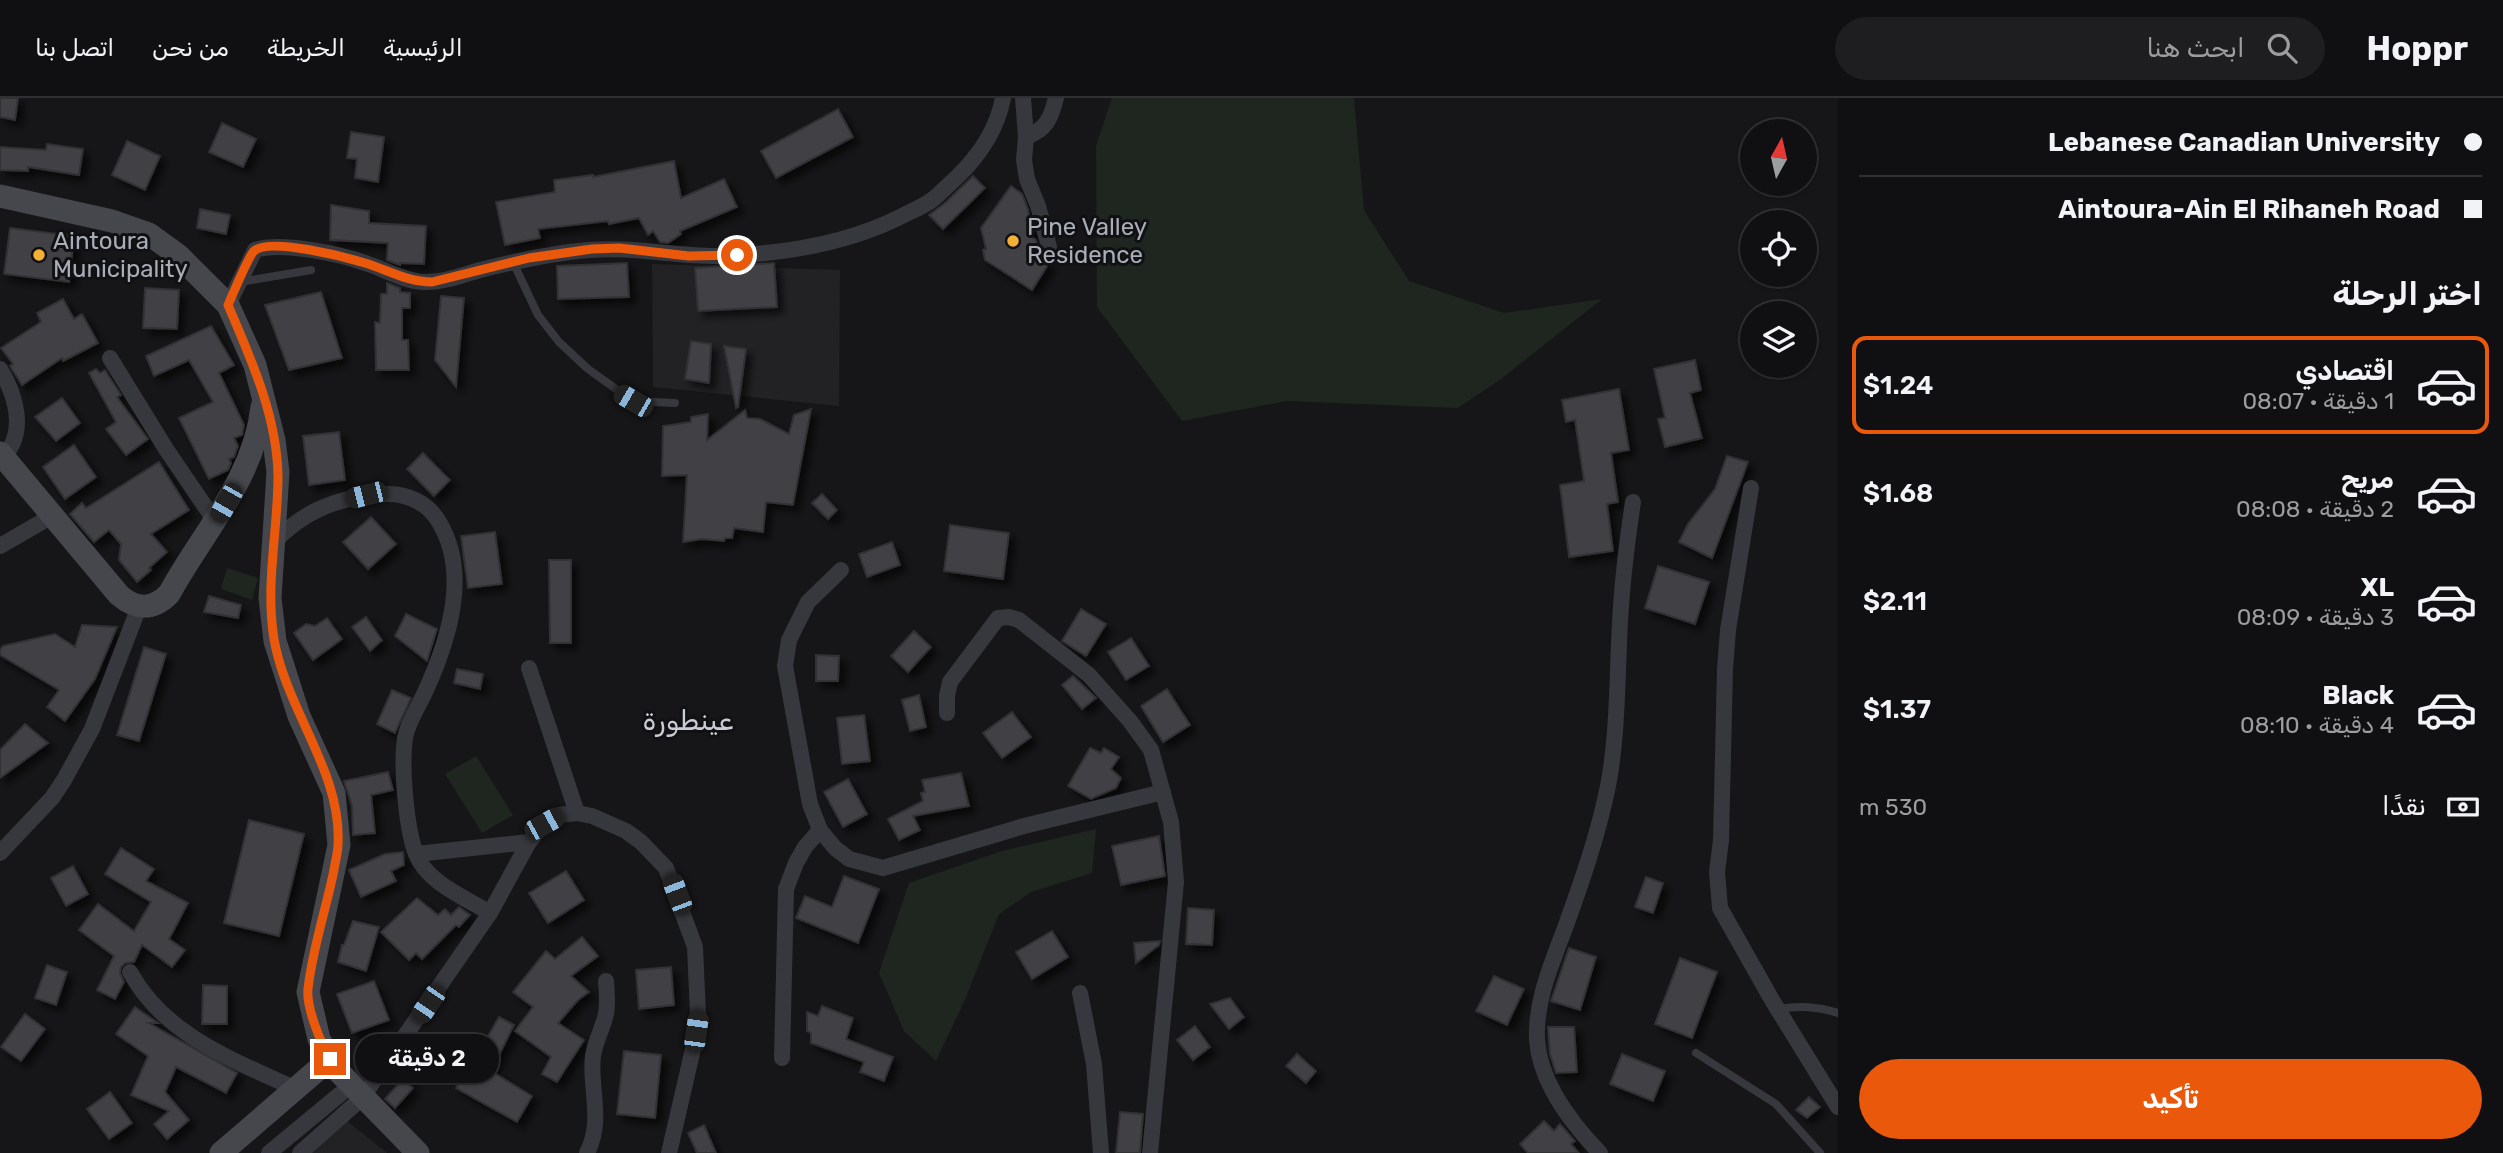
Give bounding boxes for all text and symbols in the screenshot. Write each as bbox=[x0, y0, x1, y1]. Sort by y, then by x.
search box bbox=[1835, 17, 2325, 80]
icon: search bbox=[2263, 29, 2301, 67]
text: Hoppr bbox=[2367, 29, 2468, 68]
text: ابحث هنا bbox=[2147, 33, 2245, 64]
text: اتصل بنا bbox=[35, 34, 114, 62]
text: من نحن bbox=[152, 34, 229, 62]
text: الخريطة bbox=[267, 34, 345, 62]
text: الرئيسية bbox=[383, 34, 463, 62]
north arrow bbox=[1740, 119, 1816, 196]
map controls bbox=[1740, 119, 1817, 378]
text: Lebanese Canadian University bbox=[2048, 127, 2440, 158]
text: Aintoura-Ain El Rihaneh Road bbox=[2058, 194, 2440, 225]
button: locate bbox=[1740, 210, 1817, 287]
place label: Pine Valley Residence bbox=[1027, 213, 1147, 269]
place label: Aintoura Municipality bbox=[53, 227, 188, 283]
marker: Pine Valley Residence bbox=[1005, 233, 1021, 249]
route start bbox=[721, 239, 753, 271]
marker: Aintoura Municipality bbox=[31, 247, 47, 263]
text: اختر الرحلة bbox=[2332, 275, 2482, 313]
button: layers bbox=[1740, 301, 1817, 378]
icon: car bbox=[2415, 354, 2478, 417]
text: اقتصادي bbox=[2295, 356, 2394, 387]
text: $1.24 bbox=[1863, 370, 1933, 401]
car bbox=[610, 381, 657, 421]
text: 1 دقيقة · 08:07 bbox=[2243, 387, 2394, 415]
icon: car bbox=[2415, 462, 2478, 525]
text: مريح bbox=[2341, 464, 2394, 495]
text: $1.68 bbox=[1863, 478, 1933, 509]
car bbox=[207, 480, 246, 526]
car bbox=[344, 480, 389, 510]
text: 2 دقيقة · 08:08 bbox=[2236, 495, 2394, 523]
icon: car bbox=[2415, 570, 2478, 633]
text: XL bbox=[2361, 572, 2394, 603]
text: $2.11 bbox=[1863, 586, 1927, 617]
text: 3 دقيقة · 08:09 bbox=[2237, 603, 2394, 631]
icon: car bbox=[2415, 678, 2478, 741]
text: Black bbox=[2322, 680, 2394, 711]
text: $1.37 bbox=[1863, 694, 1931, 725]
district label: عينطورة bbox=[643, 704, 733, 737]
text: 4 دقيقة · 08:10 bbox=[2240, 711, 2394, 739]
icon: cash bbox=[2444, 788, 2482, 826]
text: نقدًا bbox=[2382, 791, 2426, 822]
text: 530 m bbox=[1859, 793, 1927, 821]
car bbox=[521, 805, 568, 843]
car bbox=[660, 871, 695, 917]
car bbox=[408, 981, 449, 1027]
car bbox=[683, 1009, 710, 1053]
callout: 2 دقيقة bbox=[354, 1034, 498, 1084]
route end bbox=[314, 1043, 346, 1075]
text: 2 دقيقة bbox=[388, 1044, 466, 1072]
button: تأكيد bbox=[1859, 1059, 2482, 1139]

